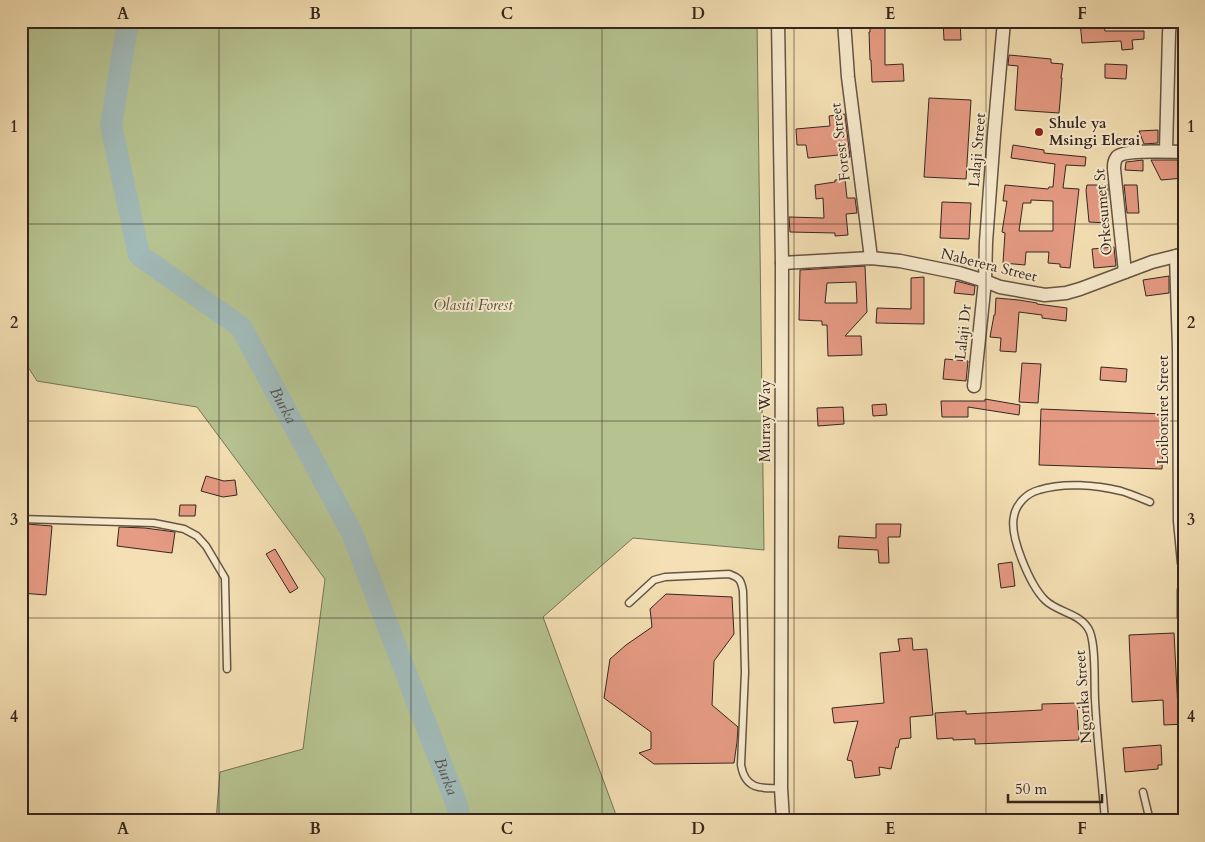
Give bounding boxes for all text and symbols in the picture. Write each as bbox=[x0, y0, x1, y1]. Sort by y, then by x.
text: A bbox=[117, 3, 129, 25]
text: B bbox=[309, 3, 321, 25]
text: C bbox=[501, 3, 513, 25]
text: D bbox=[691, 3, 705, 25]
text: E bbox=[885, 3, 895, 25]
text: F bbox=[1077, 3, 1087, 25]
street label: Forest Street bbox=[825, 101, 855, 182]
street label: Lalaji Street bbox=[964, 112, 990, 188]
place label: Shule ya Msingi Elerai bbox=[1049, 113, 1141, 150]
text: 1 bbox=[10, 116, 18, 138]
text: 1 bbox=[1187, 116, 1195, 138]
marker: Shule ya Msingi Elerai bbox=[1033, 126, 1045, 138]
street label: Orkesumet St bbox=[1089, 168, 1117, 256]
street label: Naberera Street bbox=[939, 243, 1039, 287]
park label: Olasiti Forest bbox=[433, 295, 513, 315]
street label: Lalaji Dr bbox=[950, 303, 976, 361]
text: 2 bbox=[10, 312, 18, 334]
text: 2 bbox=[1187, 312, 1195, 334]
street label: Loiborsiret Street bbox=[1153, 355, 1173, 465]
street label: Murray Way bbox=[755, 380, 775, 462]
water label: Burka bbox=[264, 383, 302, 427]
text: 3 bbox=[10, 509, 18, 531]
text: 3 bbox=[1187, 509, 1195, 531]
street label: Ngorika Street bbox=[1070, 649, 1096, 744]
text: 4 bbox=[10, 706, 18, 728]
text: 4 bbox=[1187, 706, 1195, 728]
water label: Burka bbox=[429, 754, 463, 798]
scale bar bbox=[1008, 772, 1101, 804]
text: 50 m bbox=[1015, 779, 1047, 799]
text: A bbox=[117, 818, 129, 840]
text: B bbox=[309, 818, 321, 840]
text: C bbox=[501, 818, 513, 840]
text: D bbox=[691, 818, 705, 840]
text: E bbox=[885, 818, 895, 840]
text: F bbox=[1077, 818, 1087, 840]

